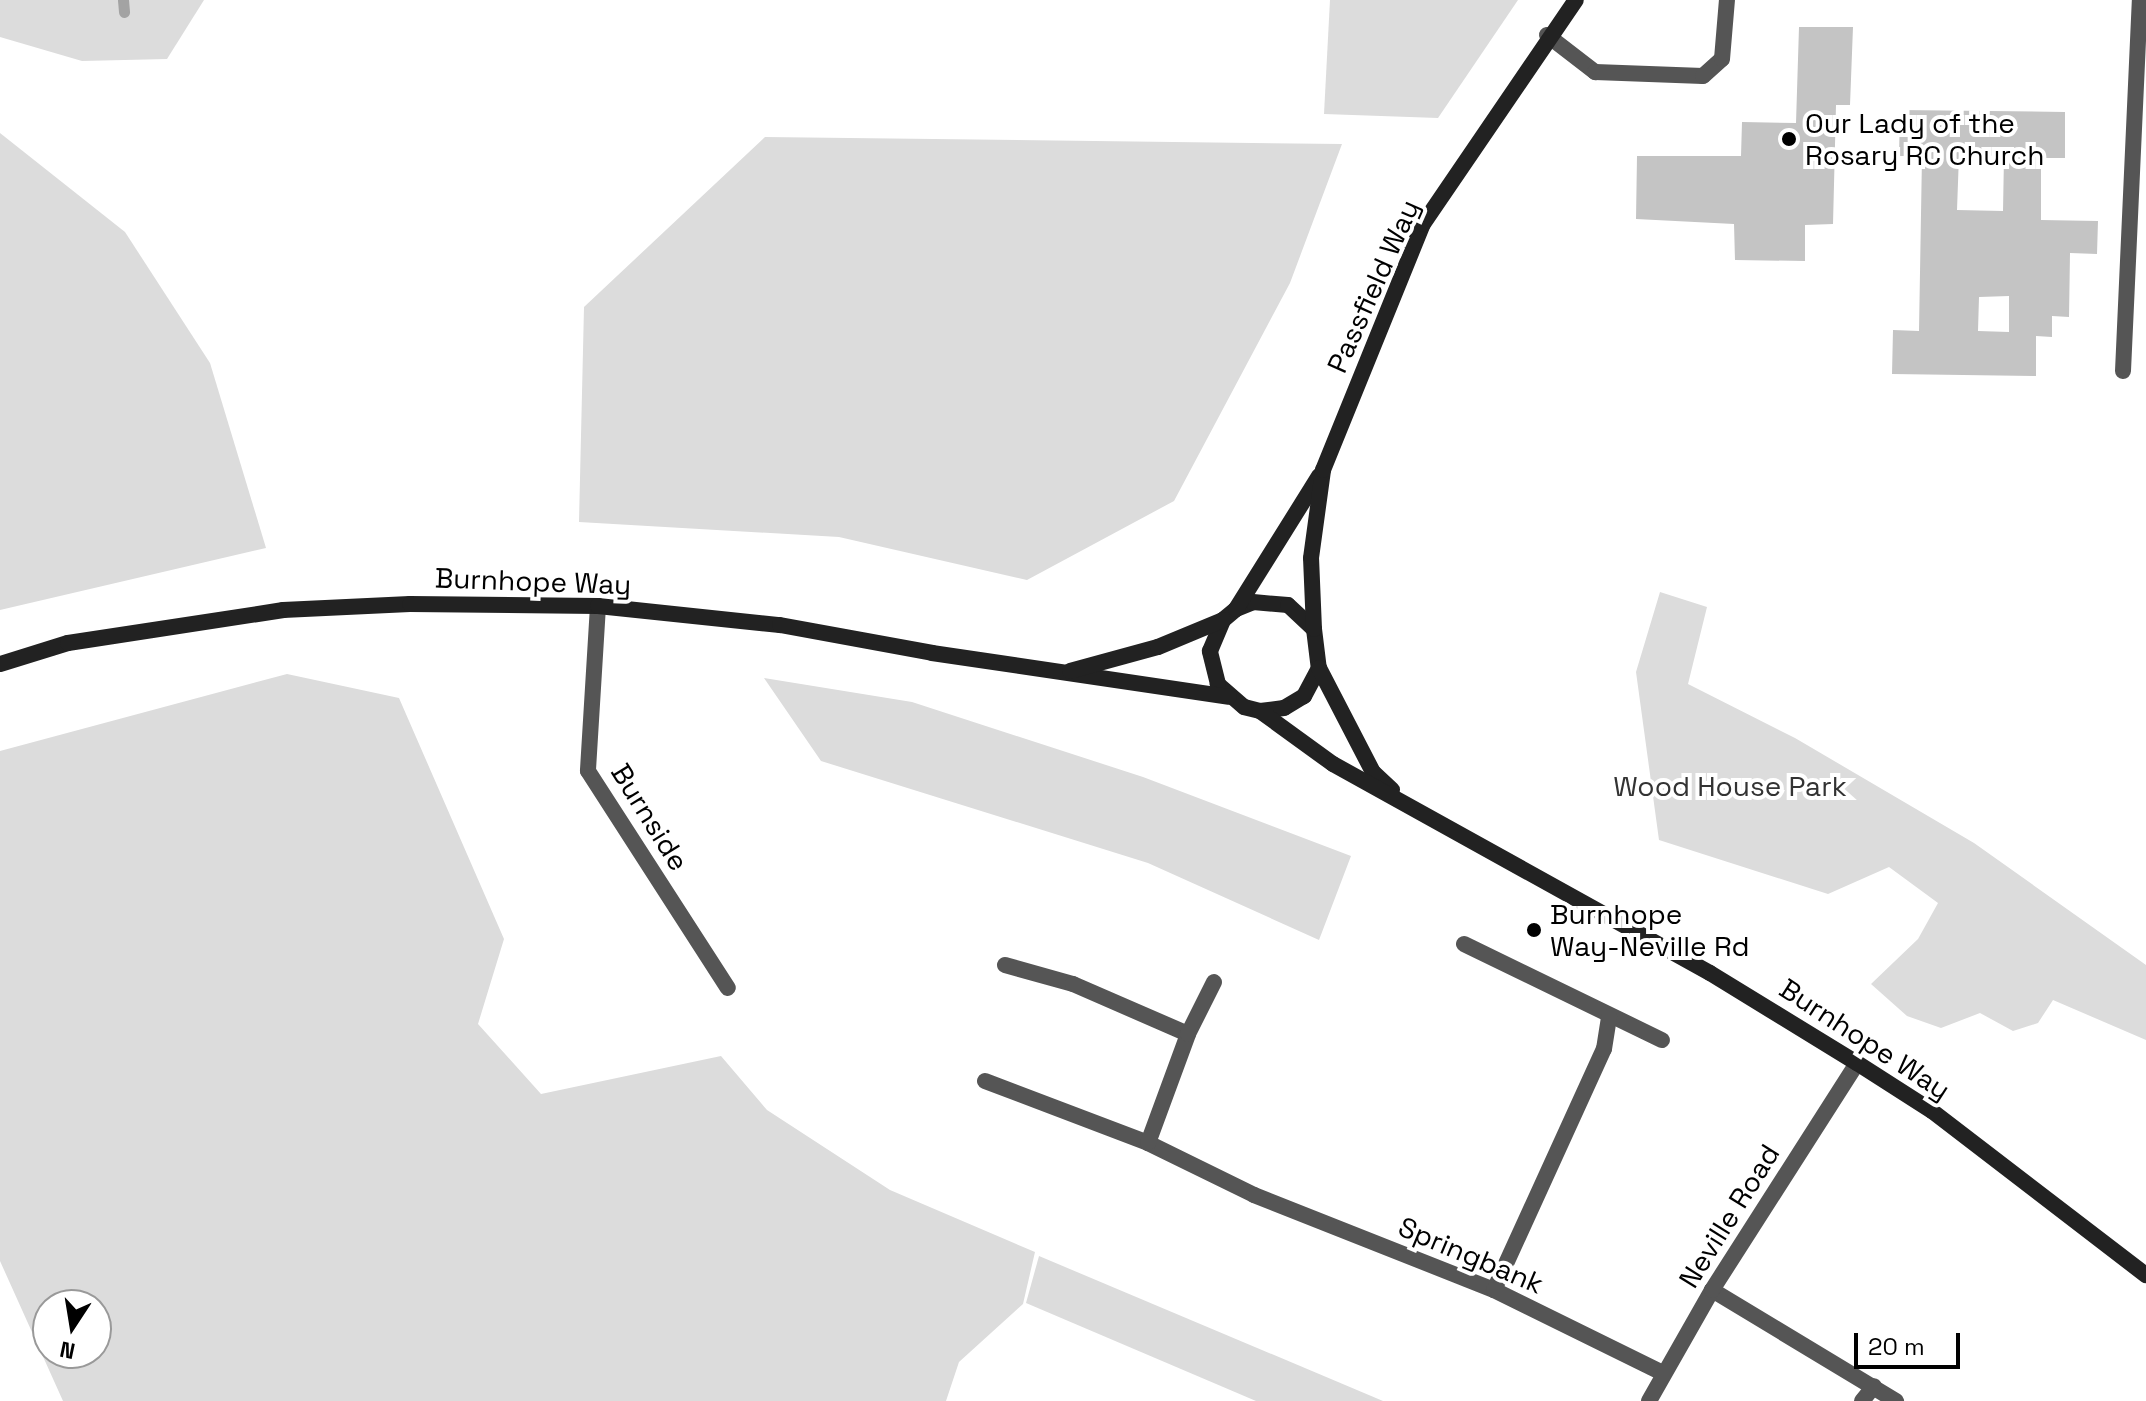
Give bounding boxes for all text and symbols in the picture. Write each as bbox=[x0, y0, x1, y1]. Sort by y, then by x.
place label: Our Lady of the Rosary RC Church bbox=[1805, 106, 2044, 172]
marker: Our Lady of the Rosary RC Church bbox=[1780, 130, 1798, 148]
street label: Passfield Way bbox=[1320, 194, 1426, 378]
street label: Burnhope Way bbox=[434, 561, 632, 601]
street label: Burnside bbox=[604, 757, 696, 877]
park label: Wood House Park bbox=[1613, 769, 1847, 803]
place label: Burnhope Way-Neville Rd bbox=[1550, 897, 1750, 963]
marker: Burnhope Way-Neville Rd bbox=[1525, 921, 1543, 939]
street label: Burnhope Way bbox=[1773, 971, 1957, 1107]
street label: Neville Road bbox=[1672, 1138, 1786, 1294]
street label: Springbank bbox=[1394, 1209, 1548, 1301]
north arrow bbox=[32, 1289, 112, 1369]
scale bar bbox=[1858, 1317, 1964, 1367]
text: 20 m bbox=[1868, 1331, 1925, 1362]
text: N bbox=[57, 1335, 78, 1366]

